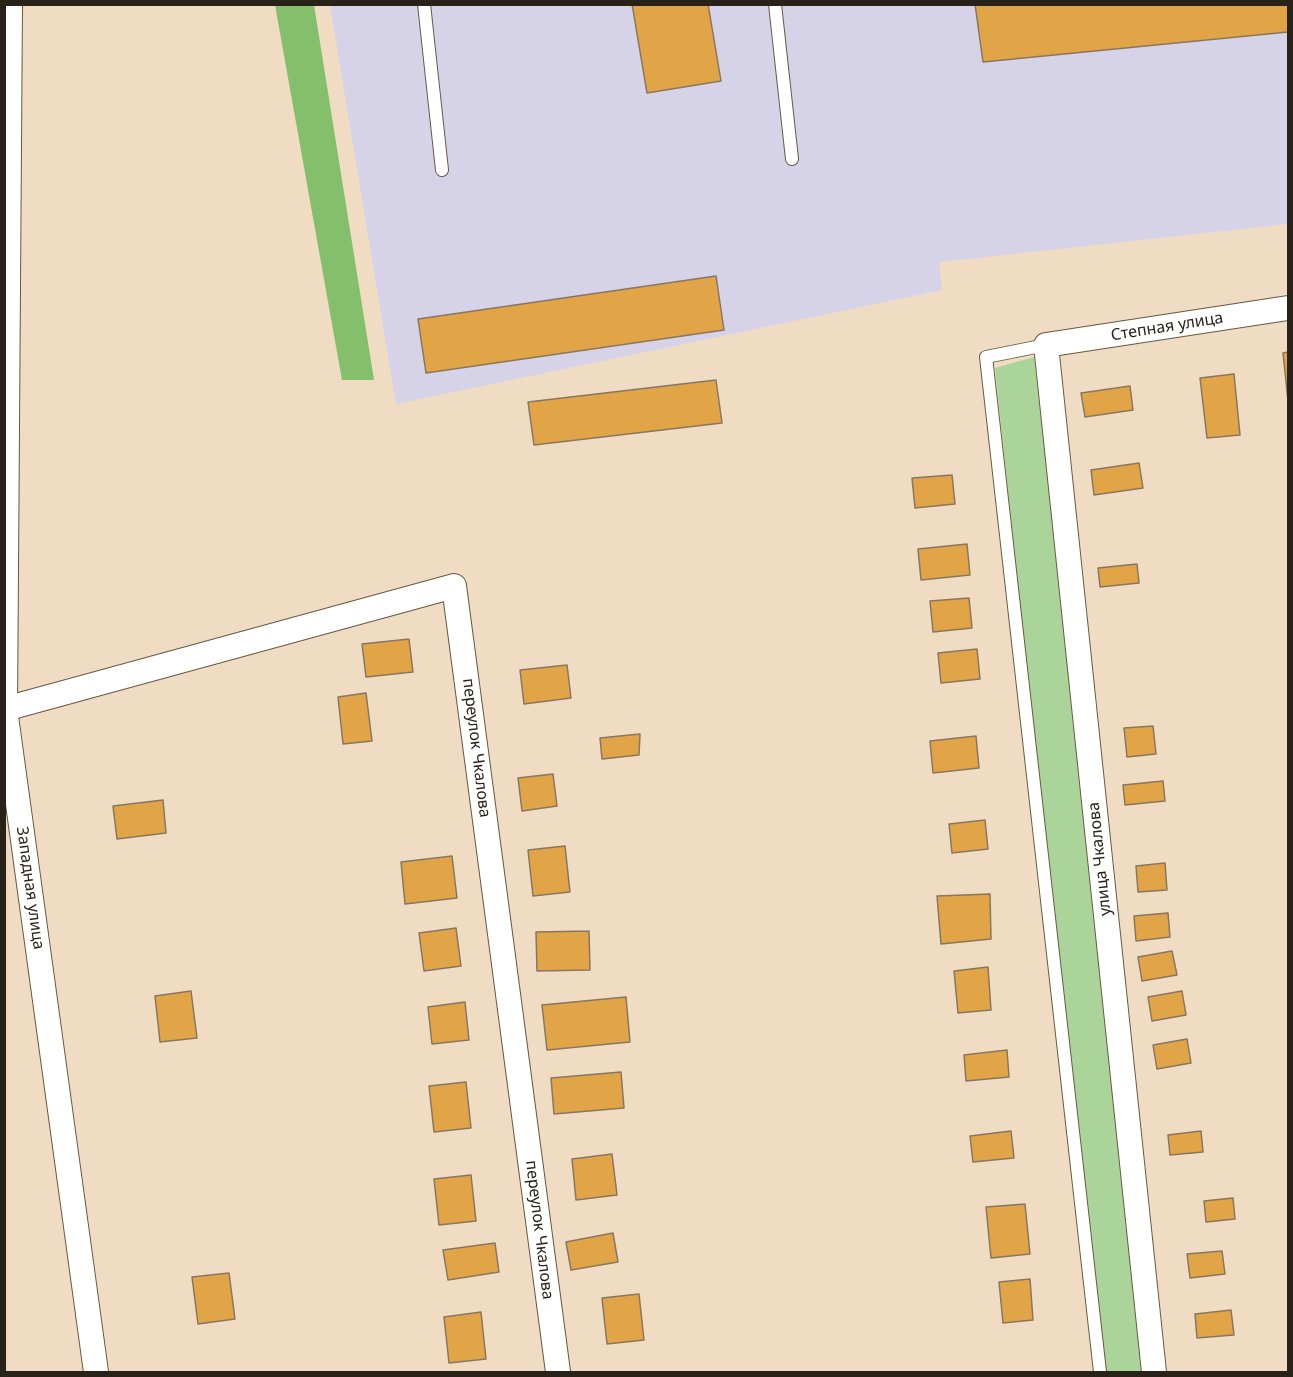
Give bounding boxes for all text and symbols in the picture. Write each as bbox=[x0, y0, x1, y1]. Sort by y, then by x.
street label: Степная улица bbox=[1109, 309, 1225, 345]
street label: переулок Чкалова bbox=[458, 677, 494, 819]
street label: улица Чкалова bbox=[1084, 801, 1116, 917]
street label: Западная улица bbox=[12, 825, 48, 951]
street label: переулок Чкалова bbox=[521, 1159, 557, 1301]

